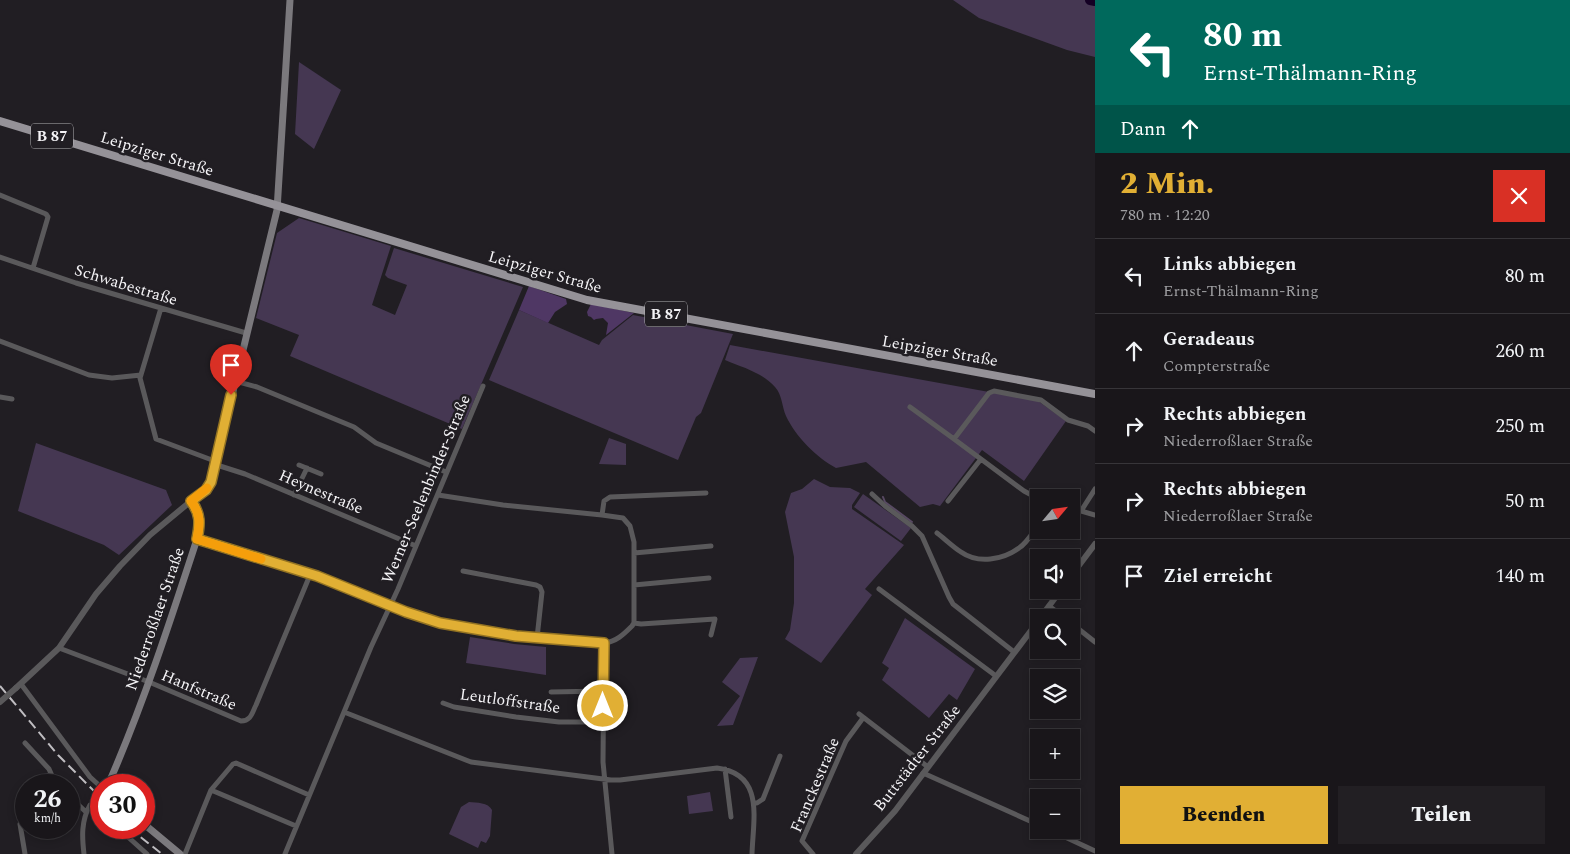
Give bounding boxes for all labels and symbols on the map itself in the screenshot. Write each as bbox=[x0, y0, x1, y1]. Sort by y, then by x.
road number: B 87 bbox=[31, 124, 73, 148]
street label: Leipziger Straße bbox=[97, 125, 217, 183]
street label: Leipziger Straße bbox=[485, 244, 605, 300]
street label: Schwabestraße bbox=[72, 258, 180, 312]
road number: B 87 bbox=[645, 302, 687, 326]
street label: Leipziger Straße bbox=[880, 329, 1000, 373]
pin bbox=[210, 344, 252, 395]
street label: Werner-Seelenbinder-Straße bbox=[375, 391, 477, 587]
street label: Heynestraße bbox=[275, 463, 367, 521]
north arrow bbox=[1030, 489, 1080, 539]
street label: Niederroßlaer Straße bbox=[119, 544, 191, 694]
street label: Hanfstraße bbox=[158, 663, 240, 717]
position arrow bbox=[576, 679, 628, 731]
street label: Leutloffstraße bbox=[458, 682, 562, 720]
street label: Buttstädter Straße bbox=[868, 699, 966, 817]
street label: Franckestraße bbox=[784, 734, 846, 836]
speed limit sign: 30 bbox=[90, 774, 155, 839]

